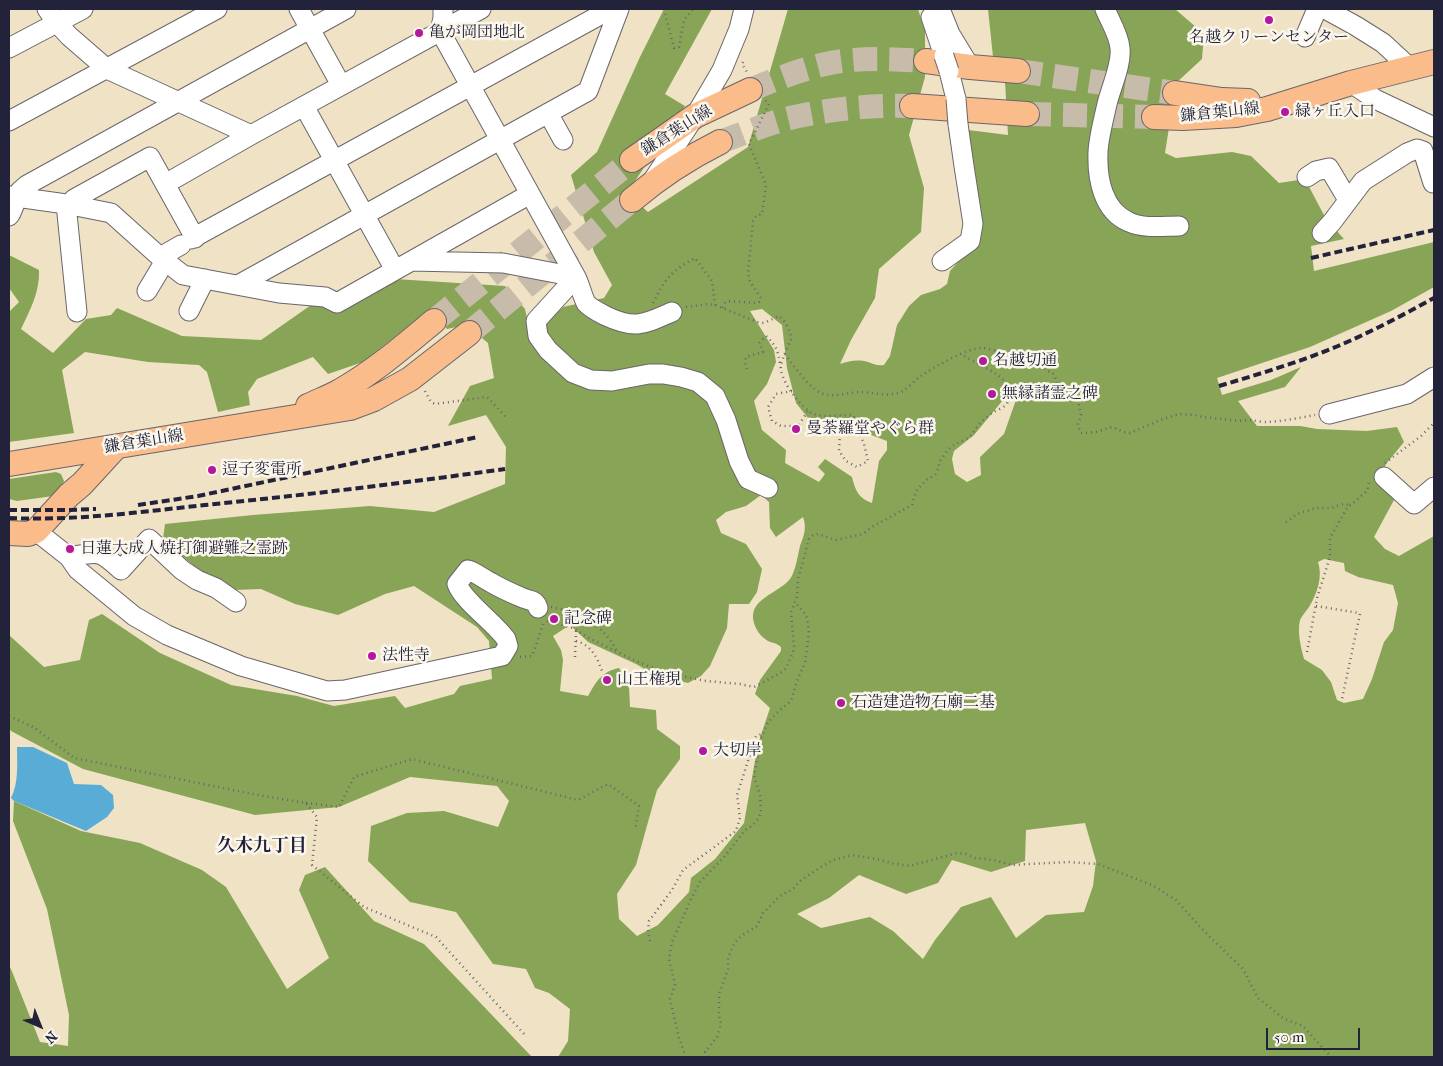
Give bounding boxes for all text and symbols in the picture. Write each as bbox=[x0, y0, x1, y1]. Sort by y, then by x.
marker: 名越クリーンセンター bbox=[1263, 14, 1275, 26]
place label: 亀が岡団地北 bbox=[429, 23, 525, 43]
marker: 亀が岡団地北 bbox=[413, 27, 425, 39]
place label: 名越クリーンセンター bbox=[1189, 28, 1349, 48]
street label: 鎌倉葉山線 bbox=[1179, 99, 1261, 127]
street label: 鎌倉葉山線 bbox=[638, 102, 716, 160]
place label: 緑ヶ丘入口 bbox=[1295, 102, 1375, 122]
marker: 緑ヶ丘入口 bbox=[1279, 106, 1291, 118]
place label: 名越切通 bbox=[993, 351, 1057, 371]
marker: 名越切通 bbox=[977, 355, 989, 367]
place label: 無縁諸霊之碑 bbox=[1002, 384, 1098, 404]
marker: 無縁諸霊之碑 bbox=[986, 388, 998, 400]
place label: 曼荼羅堂やぐら群 bbox=[806, 419, 934, 439]
marker: 曼荼羅堂やぐら群 bbox=[790, 423, 802, 435]
street label: 鎌倉葉山線 bbox=[103, 426, 185, 458]
place label: 逗子変電所 bbox=[222, 460, 302, 480]
marker: 逗子変電所 bbox=[206, 464, 218, 476]
place label: 日蓮大成人焼打御避難之霊跡 bbox=[80, 539, 288, 559]
marker: 日蓮大成人焼打御避難之霊跡 bbox=[64, 543, 76, 555]
place label: 記念碑 bbox=[564, 609, 612, 629]
marker: 記念碑 bbox=[548, 613, 560, 625]
place label: 法性寺 bbox=[382, 646, 430, 666]
marker: 法性寺 bbox=[366, 650, 378, 662]
place label: 山王権現 bbox=[617, 670, 681, 690]
marker: 山王権現 bbox=[601, 674, 613, 686]
place label: 石造建造物石廟二基 bbox=[851, 693, 995, 713]
marker: 石造建造物石廟二基 bbox=[835, 697, 847, 709]
place label: 大切岸 bbox=[713, 741, 761, 761]
marker: 大切岸 bbox=[697, 745, 709, 757]
district label: 久木九丁目 bbox=[217, 836, 307, 858]
north arrow bbox=[15, 1001, 65, 1051]
scale bar bbox=[1268, 1018, 1362, 1050]
text: N bbox=[41, 1027, 60, 1047]
text: 50 m bbox=[1274, 1028, 1304, 1046]

